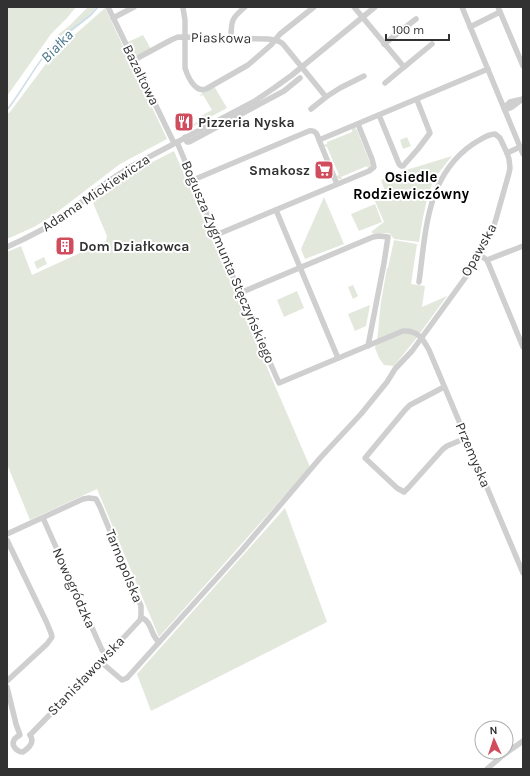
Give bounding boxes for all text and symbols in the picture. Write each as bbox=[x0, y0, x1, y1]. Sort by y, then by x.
scale bar bbox=[386, 16, 449, 42]
text: 100 m bbox=[392, 23, 424, 37]
water label: Białka bbox=[37, 26, 77, 66]
street label: Piaskowa bbox=[191, 29, 251, 47]
street label: Bazaltowa bbox=[119, 42, 163, 108]
restaurant icon: Pizzeria Nyska bbox=[173, 111, 195, 133]
place label: Pizzeria Nyska bbox=[198, 114, 295, 131]
street label: Adama Mickiewicza bbox=[39, 151, 153, 235]
street label: Bogusza Zygmunta Stęczyńskiego bbox=[177, 158, 279, 366]
supermarket icon: Smakosz bbox=[313, 159, 335, 181]
place label: Smakosz bbox=[249, 162, 310, 179]
district label: Osiedle Rodziewiczówny bbox=[353, 168, 469, 203]
street label: Opawska bbox=[457, 221, 501, 279]
building icon: Dom Działkowca bbox=[54, 235, 76, 257]
place label: Dom Działkowca bbox=[79, 238, 189, 255]
street label: Przemyska bbox=[452, 420, 494, 490]
street label: Tarnopolska bbox=[102, 527, 146, 605]
street label: Nowogródzka bbox=[49, 545, 99, 631]
street label: Stanisławowska bbox=[44, 633, 128, 719]
north arrow bbox=[474, 720, 514, 760]
text: N bbox=[489, 724, 498, 737]

